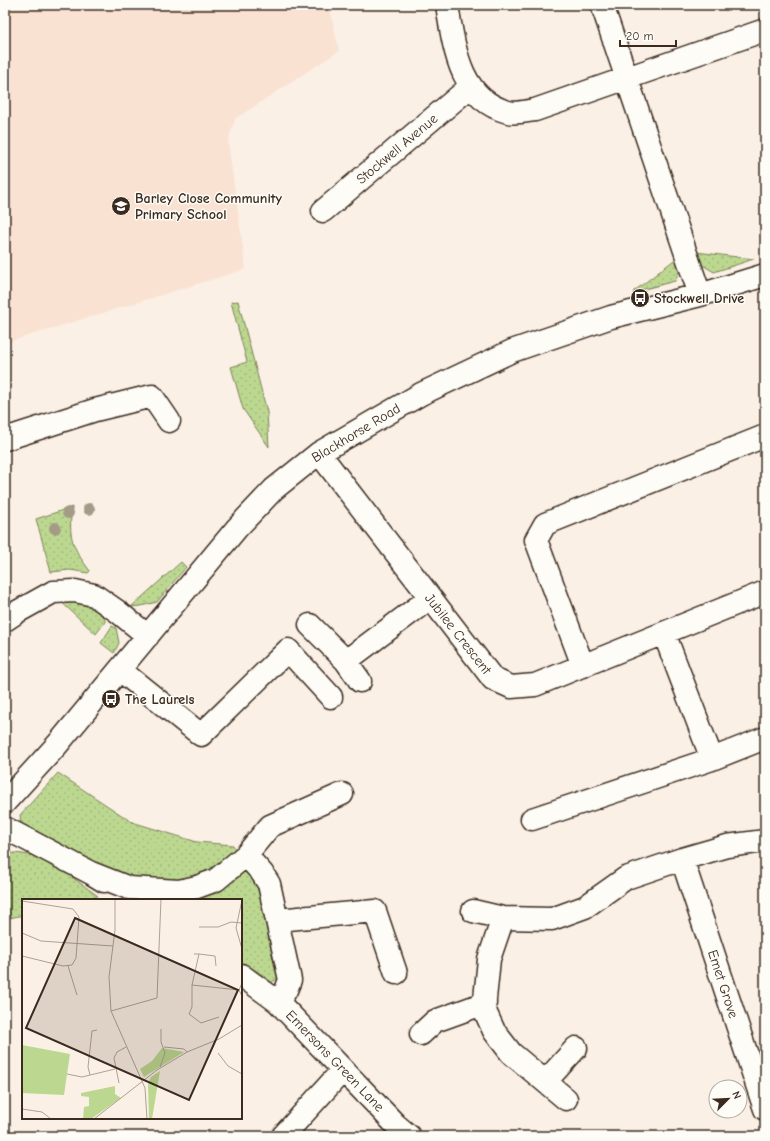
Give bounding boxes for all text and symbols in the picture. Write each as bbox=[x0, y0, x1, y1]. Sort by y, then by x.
scale bar bbox=[620, 22, 676, 48]
text: 20 m bbox=[626, 29, 654, 43]
street label: Stockwell Avenue bbox=[353, 110, 441, 188]
place label: Barley Close Community Primary School bbox=[135, 190, 282, 223]
school or university icon: Barley Close Community Primary School bbox=[110, 195, 132, 217]
bus stop icon: Stockwell Drive bbox=[629, 287, 651, 309]
place label: Stockwell Drive bbox=[654, 290, 744, 307]
street label: Blackhorse Road bbox=[308, 400, 404, 466]
street label: Jubilee Crescent bbox=[421, 590, 496, 679]
bus stop icon: The Laurels bbox=[100, 688, 122, 710]
place label: The Laurels bbox=[125, 691, 195, 708]
inset map bbox=[22, 899, 242, 1119]
street label: Emet Grove bbox=[704, 948, 742, 1020]
street label: Emersons Green Lane bbox=[282, 1007, 388, 1115]
north arrow bbox=[708, 1079, 748, 1119]
text: N bbox=[729, 1089, 744, 1101]

